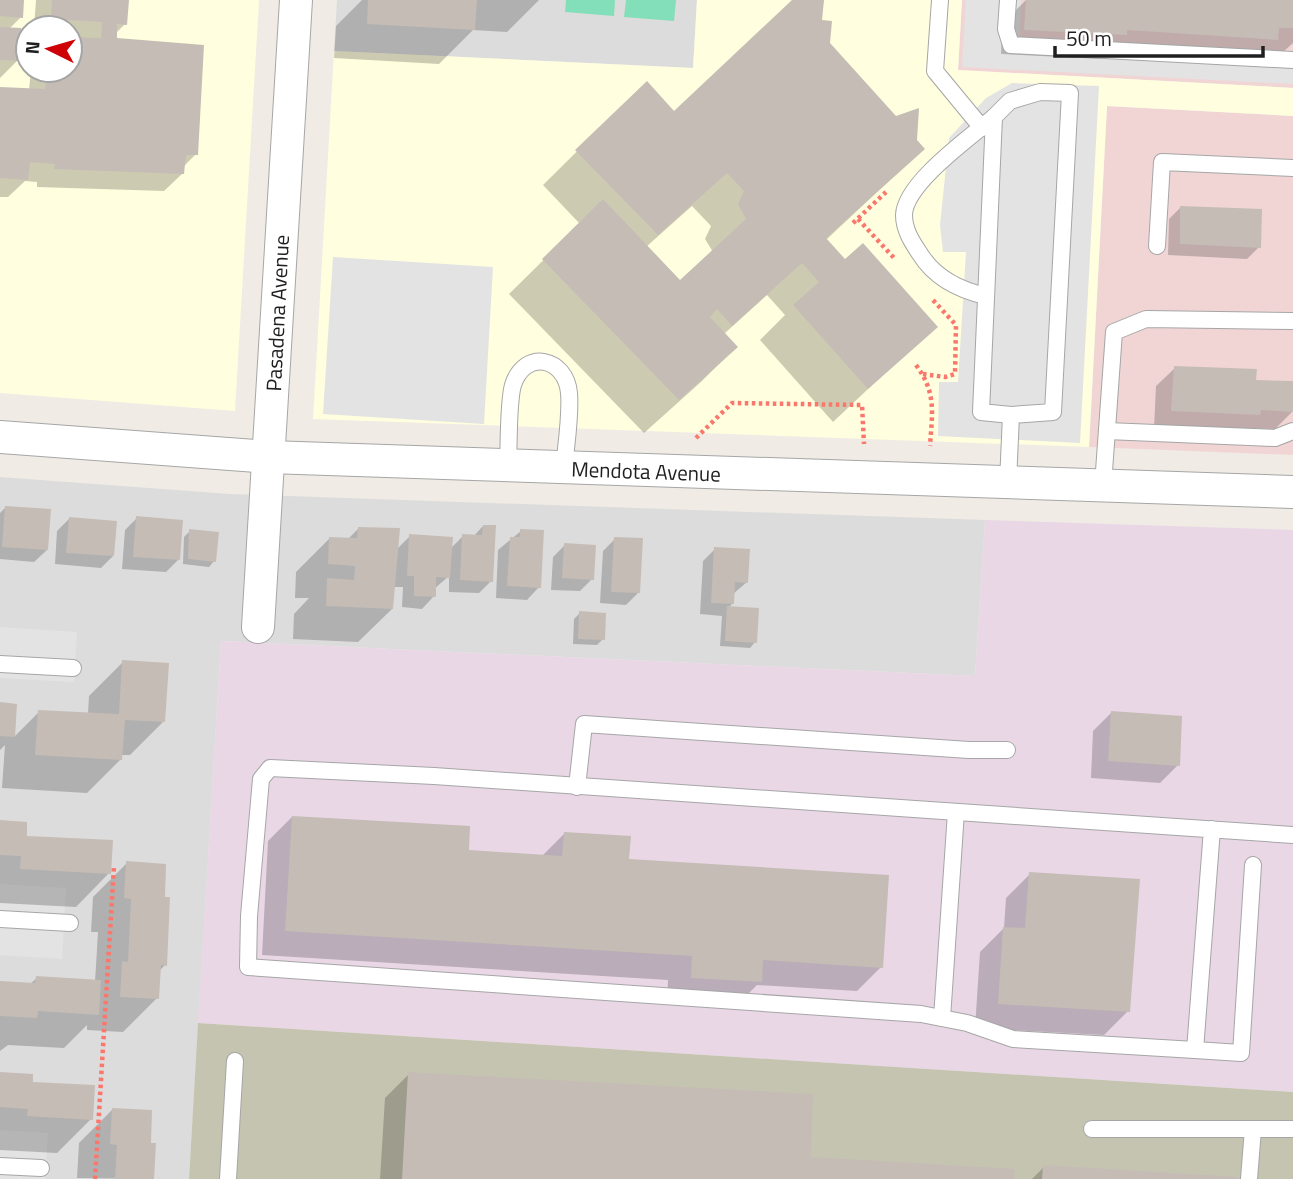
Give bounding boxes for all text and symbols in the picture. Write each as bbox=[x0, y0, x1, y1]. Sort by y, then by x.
north arrow bbox=[14, 14, 84, 84]
scale bar bbox=[1055, 14, 1263, 58]
text: 50 m bbox=[1066, 22, 1112, 54]
text: N bbox=[17, 40, 47, 55]
street label: Pasadena Avenue bbox=[257, 234, 297, 392]
street label: Mendota Avenue bbox=[571, 452, 721, 490]

